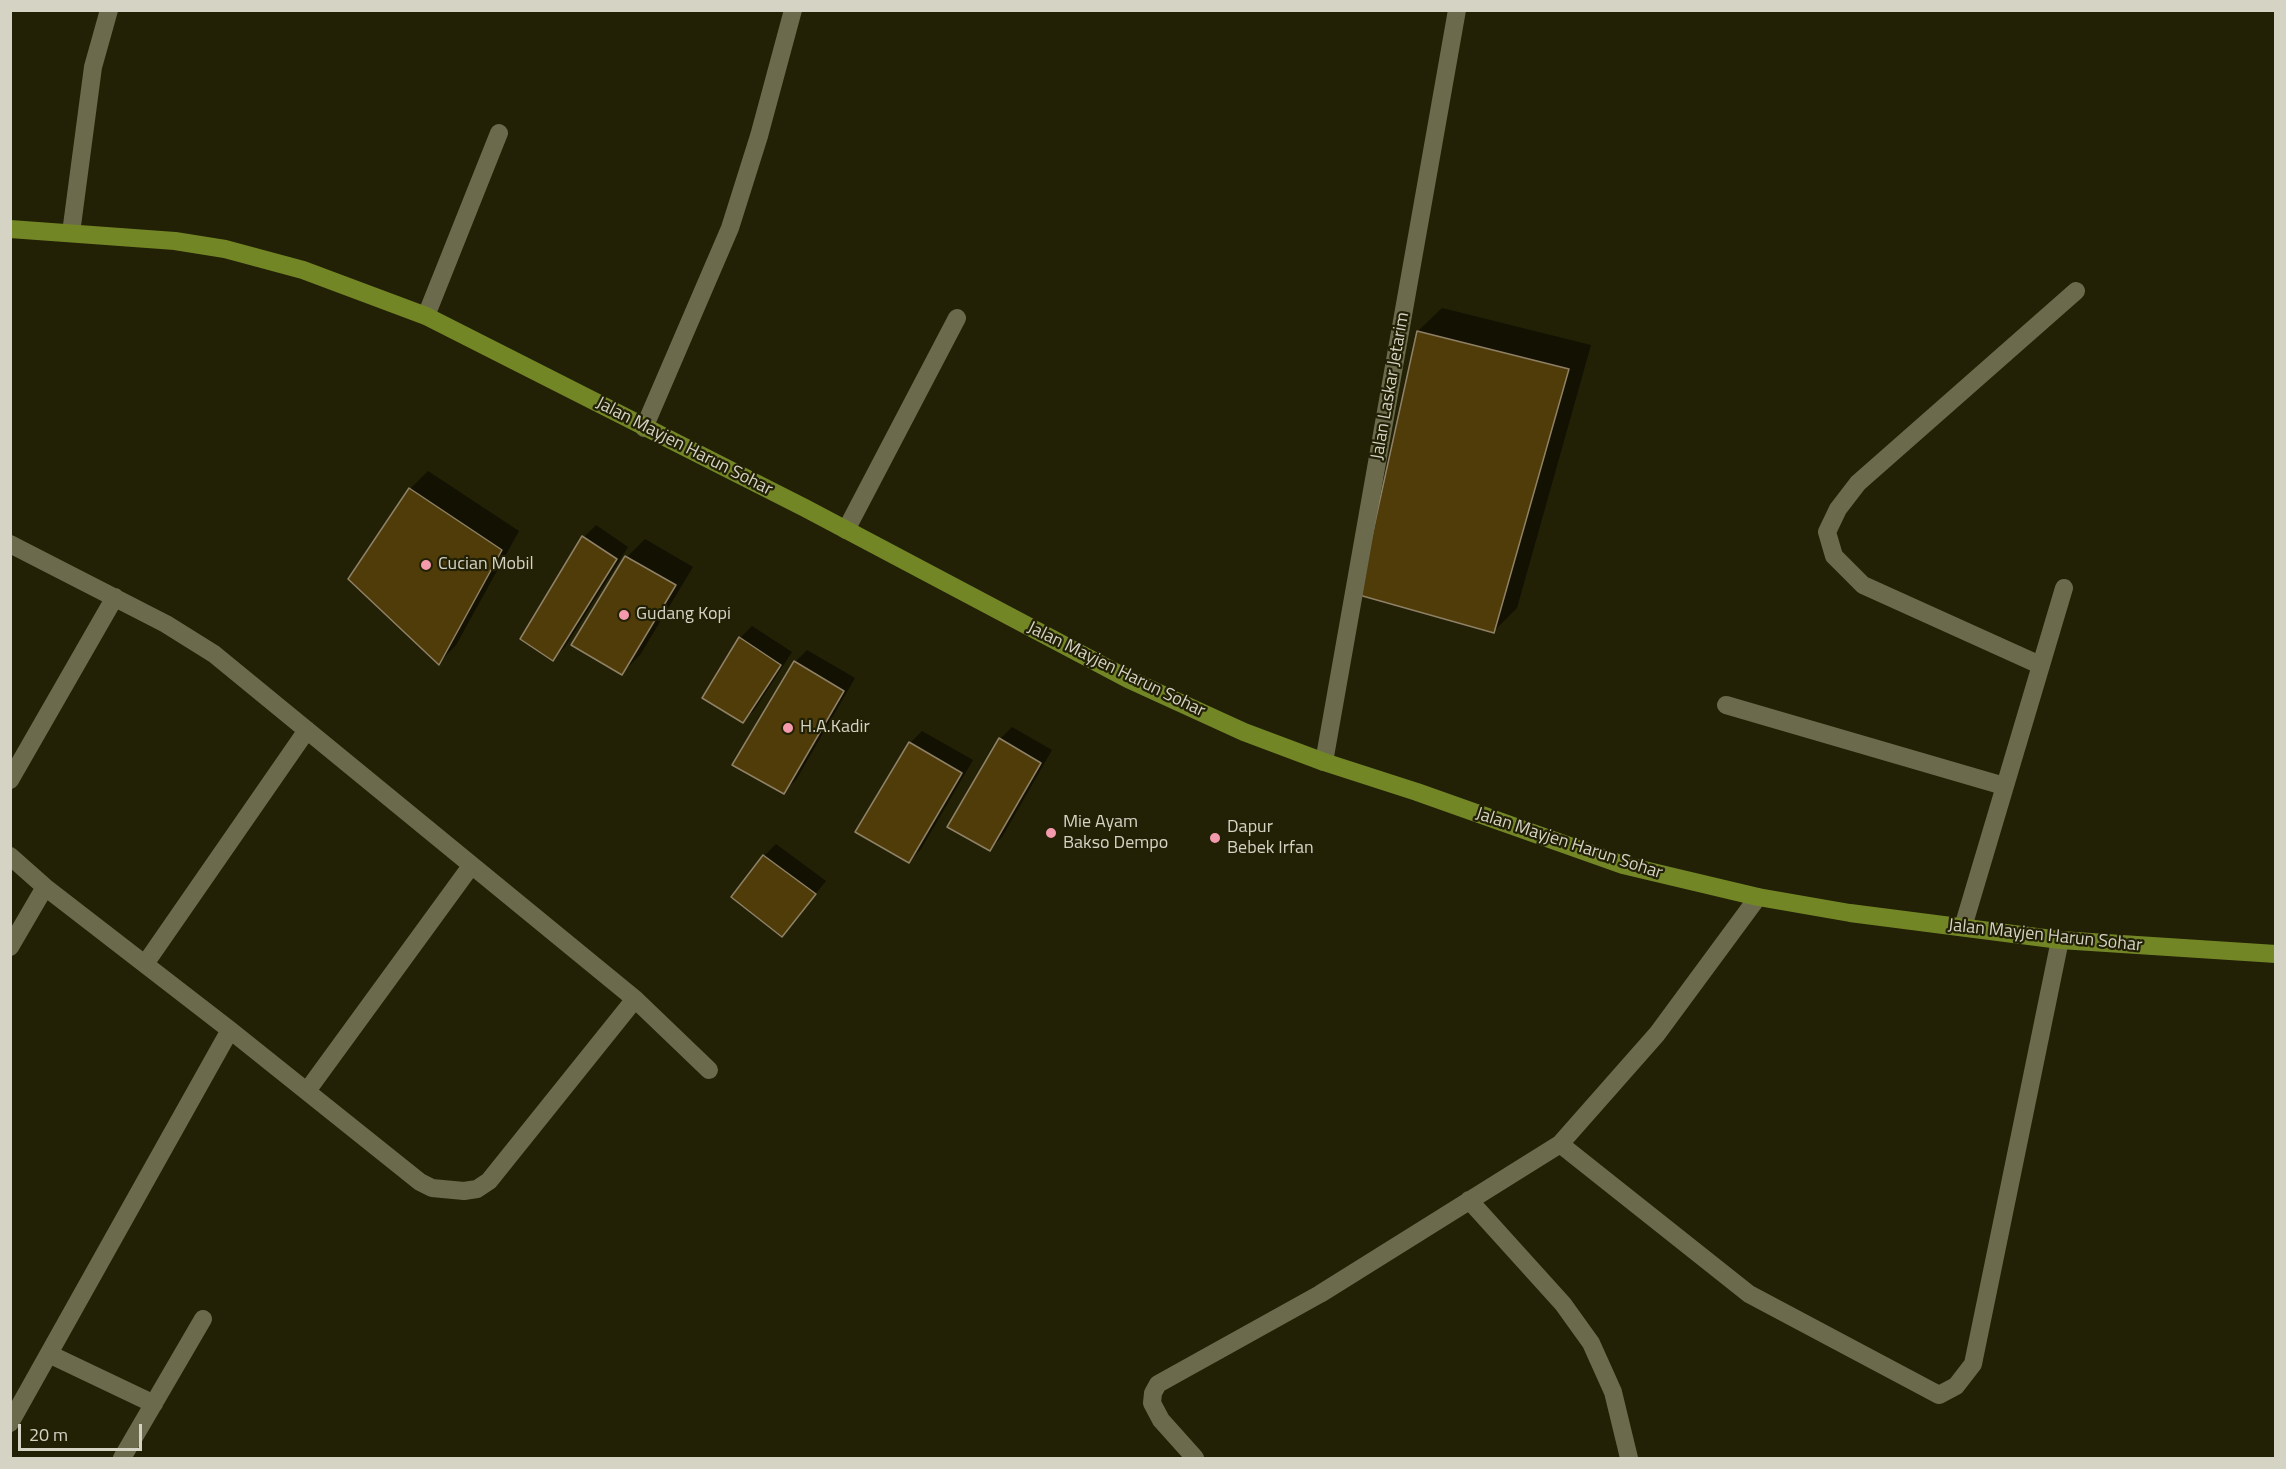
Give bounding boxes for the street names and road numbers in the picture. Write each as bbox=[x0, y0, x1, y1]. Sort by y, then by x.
street label: Jalan Laskar Jetarim bbox=[1367, 311, 1415, 461]
street label: Jalan Mayjen Harun Sohar bbox=[592, 393, 776, 501]
street label: Jalan Mayjen Harun Sohar bbox=[1024, 618, 1208, 722]
street label: Jalan Mayjen Harun Sohar bbox=[1473, 804, 1665, 884]
street label: Jalan Mayjen Harun Sohar bbox=[1947, 915, 2143, 957]

